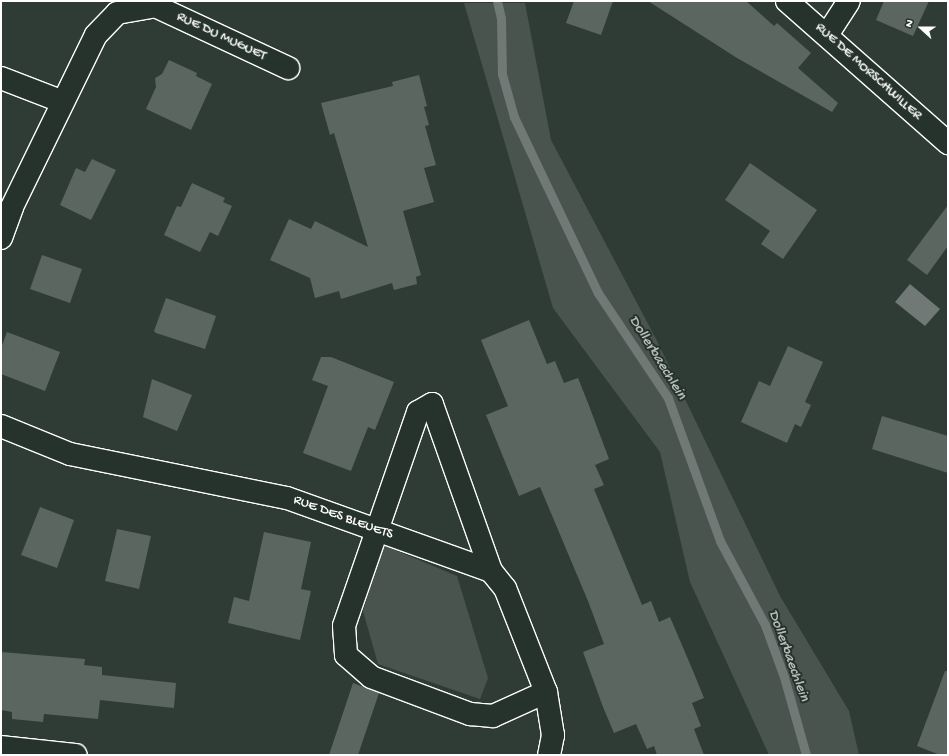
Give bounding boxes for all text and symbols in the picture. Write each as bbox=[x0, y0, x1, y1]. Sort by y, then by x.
north arrow bbox=[901, 8, 941, 48]
street label: RUE DU MUGUET bbox=[174, 9, 268, 65]
text: N bbox=[903, 18, 917, 29]
street label: RUE DE MORSCHWILLER bbox=[811, 20, 925, 124]
water label: Dollerbaechlein bbox=[624, 313, 690, 403]
street label: RUE DES BLEUETS bbox=[291, 492, 395, 544]
water label: Dollerbaechlein bbox=[763, 608, 813, 704]

